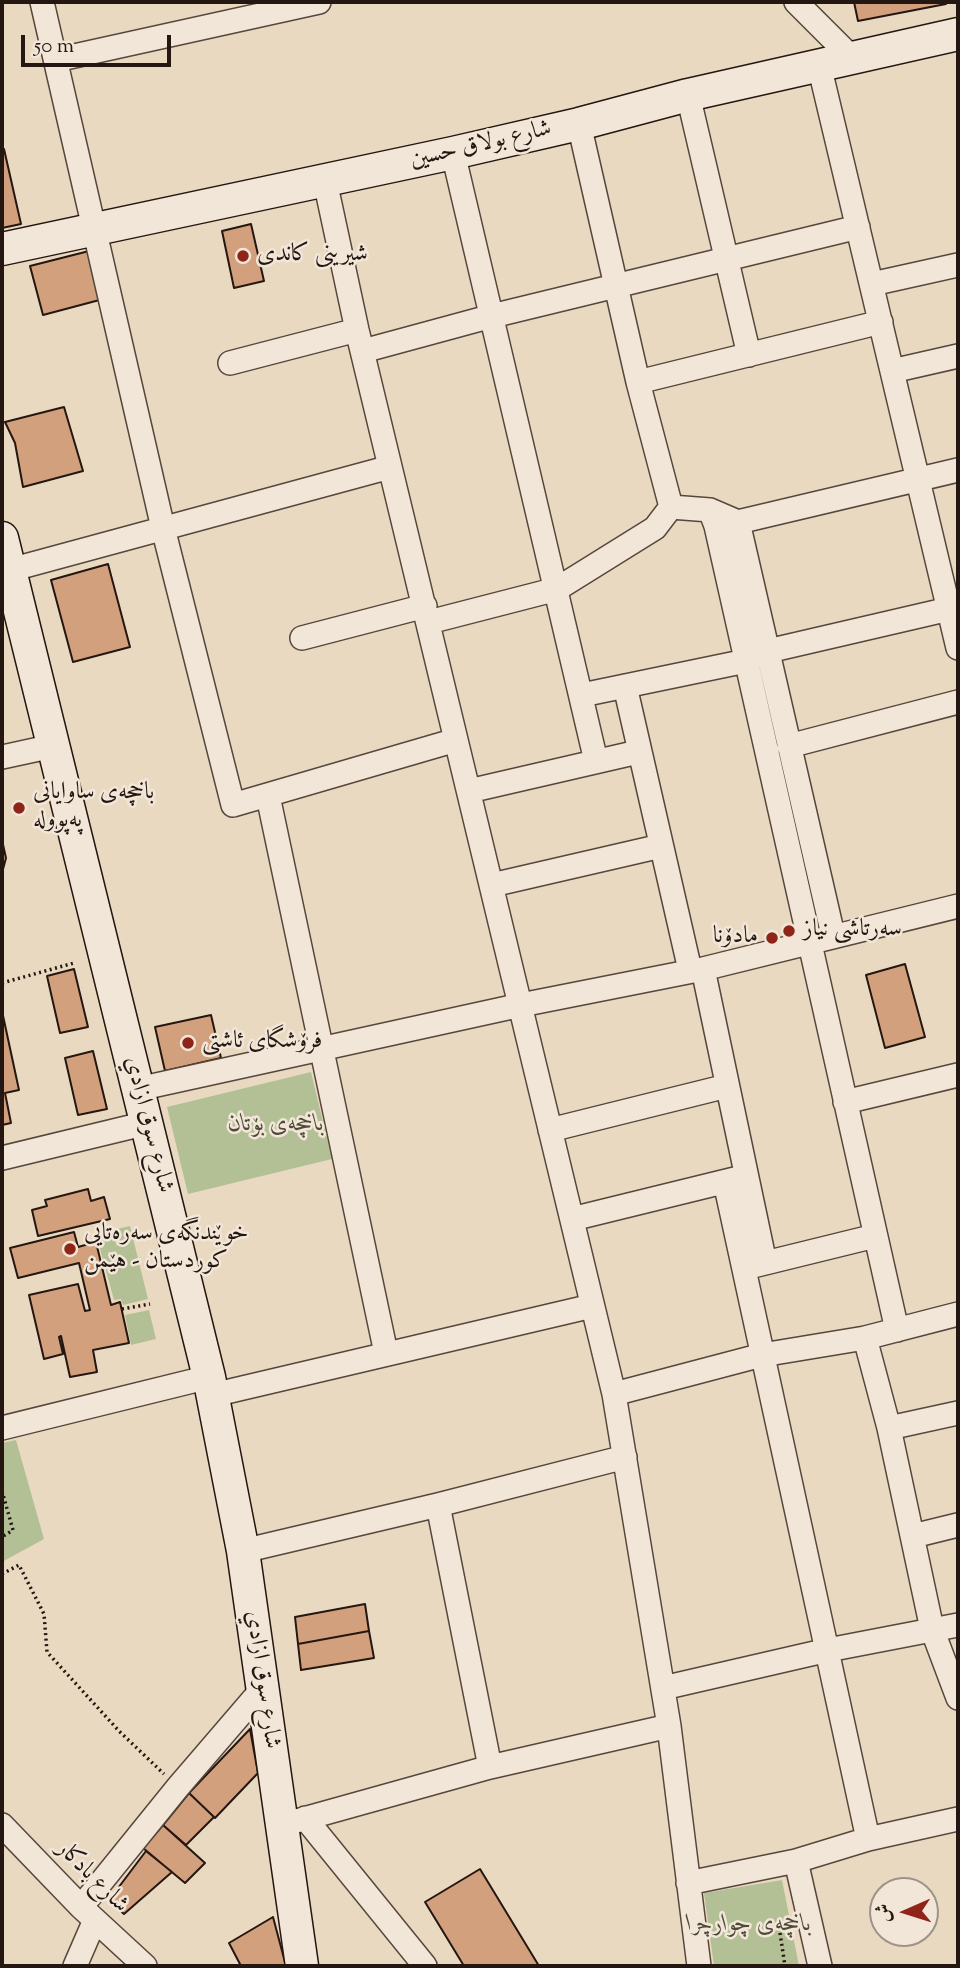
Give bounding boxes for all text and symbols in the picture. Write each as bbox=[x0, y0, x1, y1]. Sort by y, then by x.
scale bar bbox=[24, 21, 175, 65]
text: 50 m bbox=[34, 32, 74, 62]
street label: شارع بولاق حسين bbox=[408, 116, 554, 176]
place label: شیرینی کاندی bbox=[257, 242, 368, 270]
marker: شیرینی کاندی bbox=[235, 248, 251, 264]
place label: باخچەی ساوایانی پەپوولە bbox=[33, 780, 154, 836]
marker: باخچەی ساوایانی پەپوولە bbox=[11, 800, 27, 816]
place label: سەرتاشی نیاز bbox=[803, 917, 902, 945]
marker: سەرتاشی نیاز bbox=[781, 923, 797, 939]
place label: مادۆنا bbox=[713, 924, 758, 952]
marker: مادۆنا bbox=[764, 930, 780, 946]
place label: فرۆشگای ئاشتی bbox=[202, 1029, 322, 1057]
marker: فرۆشگای ئاشتی bbox=[180, 1035, 196, 1051]
street label: شارع سوق ازادي bbox=[116, 1054, 178, 1196]
park label: باخچەی بۆتان bbox=[228, 1112, 324, 1140]
place label: خوێندنگەی سەرەتایی کوردستان - هێمن bbox=[84, 1221, 248, 1277]
marker: خوێندنگەی سەرەتایی کوردستان - هێمن bbox=[62, 1241, 78, 1257]
street label: شارع سوق ازادي bbox=[237, 1609, 285, 1751]
street label: شارع بادكار bbox=[49, 1836, 133, 1920]
north arrow bbox=[869, 1877, 939, 1947]
text: ش bbox=[871, 1903, 899, 1923]
park label: باخچەی چوارچرا bbox=[687, 1912, 811, 1940]

